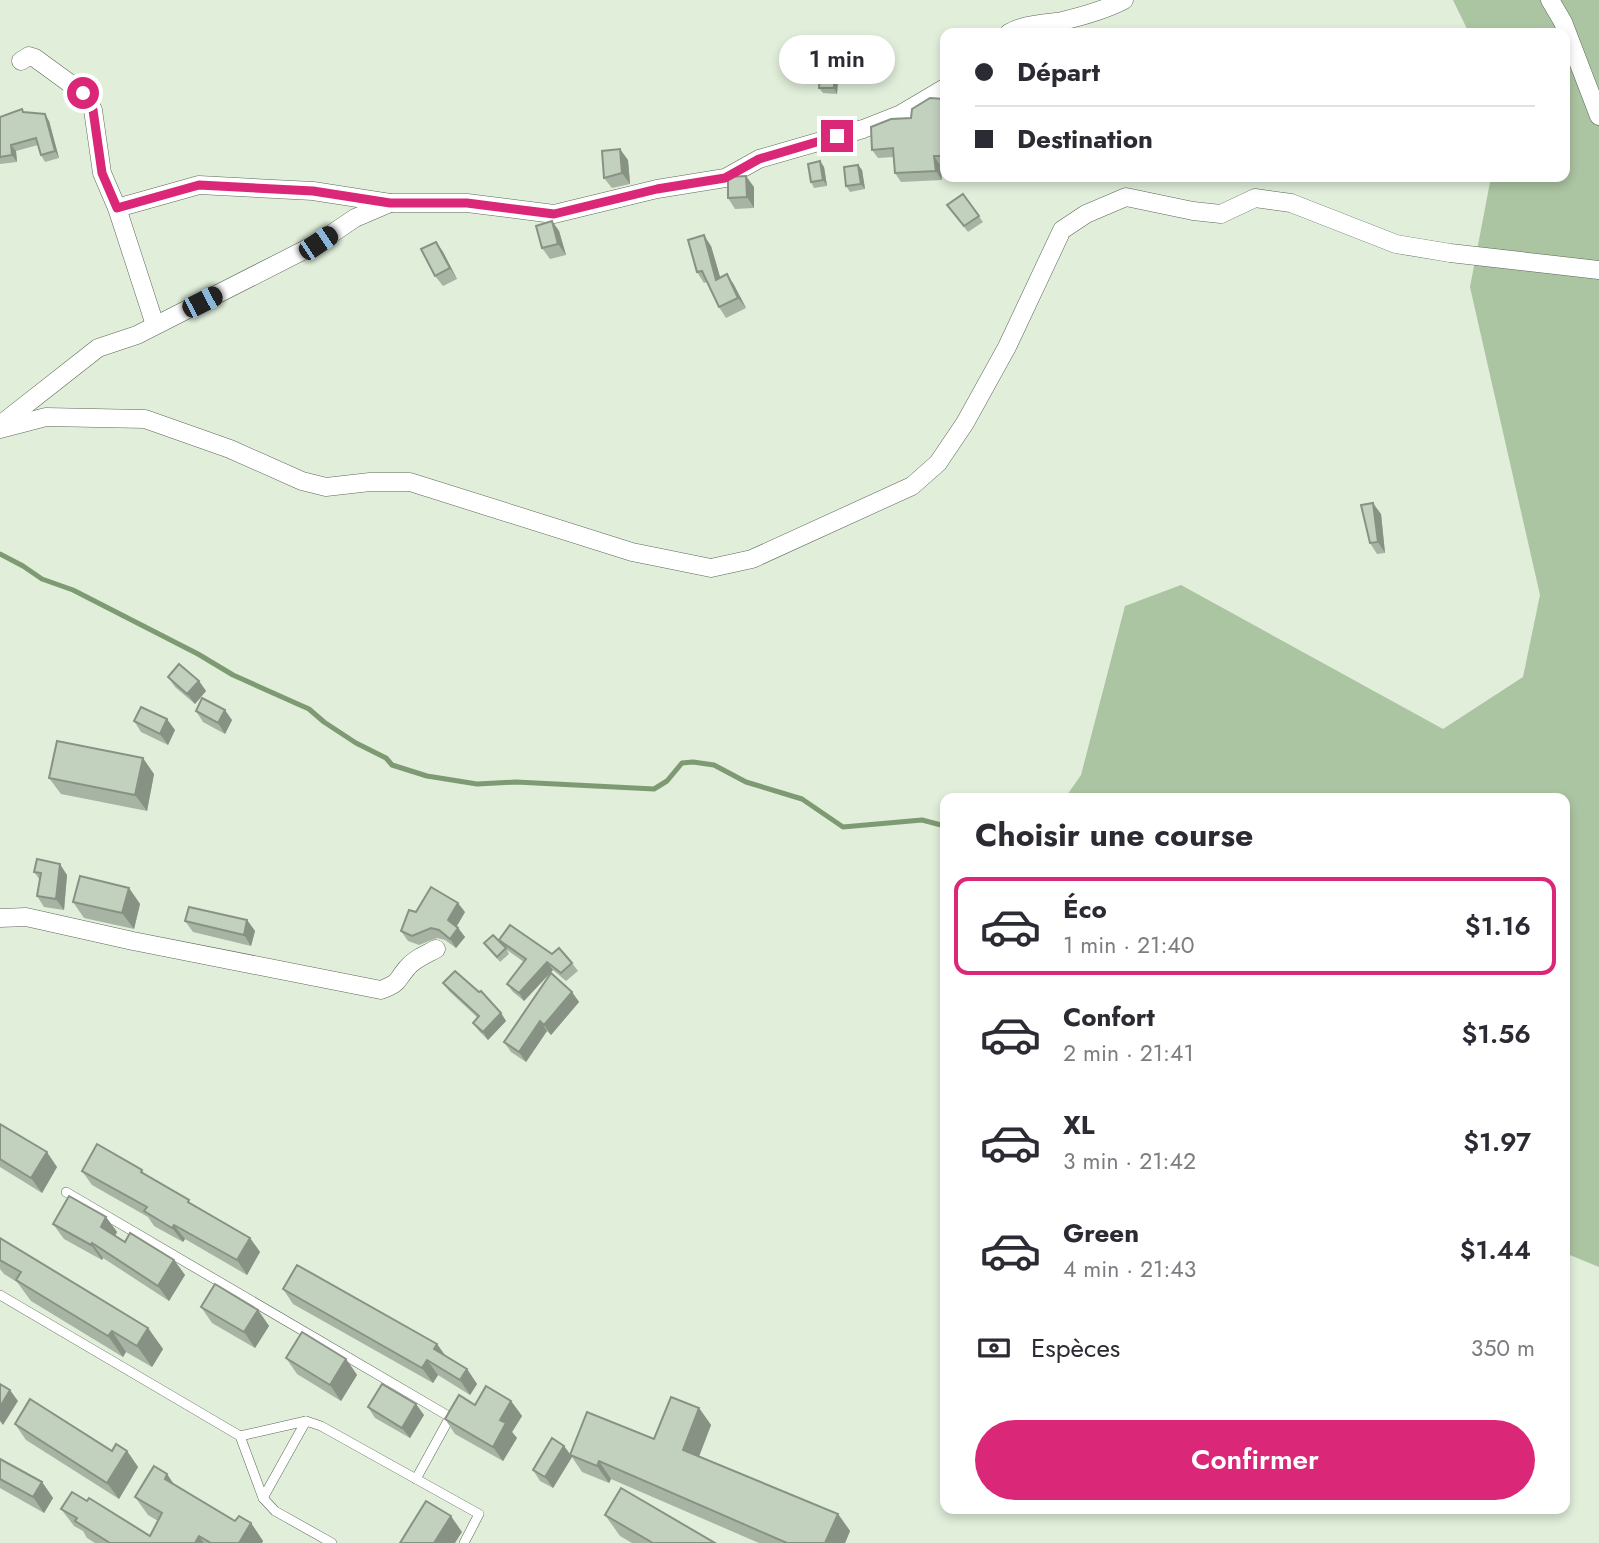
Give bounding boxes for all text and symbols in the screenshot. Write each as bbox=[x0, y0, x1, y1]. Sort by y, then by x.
callout: 1 min bbox=[779, 34, 895, 83]
text: 1 min bbox=[809, 42, 865, 76]
text: Départ bbox=[1017, 53, 1100, 91]
route start bbox=[67, 77, 99, 109]
route end bbox=[821, 120, 853, 152]
text: Destination bbox=[1017, 120, 1153, 158]
car bbox=[295, 223, 342, 263]
car bbox=[179, 283, 226, 321]
text: Choisir une course bbox=[975, 812, 1253, 858]
text: Éco bbox=[1063, 890, 1107, 928]
icon: car bbox=[979, 895, 1042, 958]
text: $1.16 bbox=[1465, 907, 1531, 945]
text: 1 min · 21:40 bbox=[1063, 928, 1195, 962]
text: Confort bbox=[1063, 998, 1155, 1036]
icon: car bbox=[979, 1003, 1042, 1066]
text: $1.56 bbox=[1461, 1015, 1531, 1053]
text: 2 min · 21:41 bbox=[1063, 1036, 1194, 1070]
text: XL bbox=[1063, 1106, 1095, 1144]
icon: car bbox=[979, 1111, 1042, 1174]
text: $1.97 bbox=[1463, 1123, 1531, 1161]
text: 3 min · 21:42 bbox=[1063, 1144, 1196, 1178]
text: Green bbox=[1063, 1214, 1139, 1252]
icon: car bbox=[979, 1219, 1042, 1282]
text: $1.44 bbox=[1460, 1231, 1531, 1269]
text: 4 min · 21:43 bbox=[1063, 1252, 1196, 1286]
icon: cash bbox=[975, 1329, 1013, 1367]
text: Espèces bbox=[1031, 1329, 1120, 1367]
text: 350 m bbox=[1471, 1331, 1535, 1365]
button: Confirmer bbox=[975, 1420, 1535, 1500]

